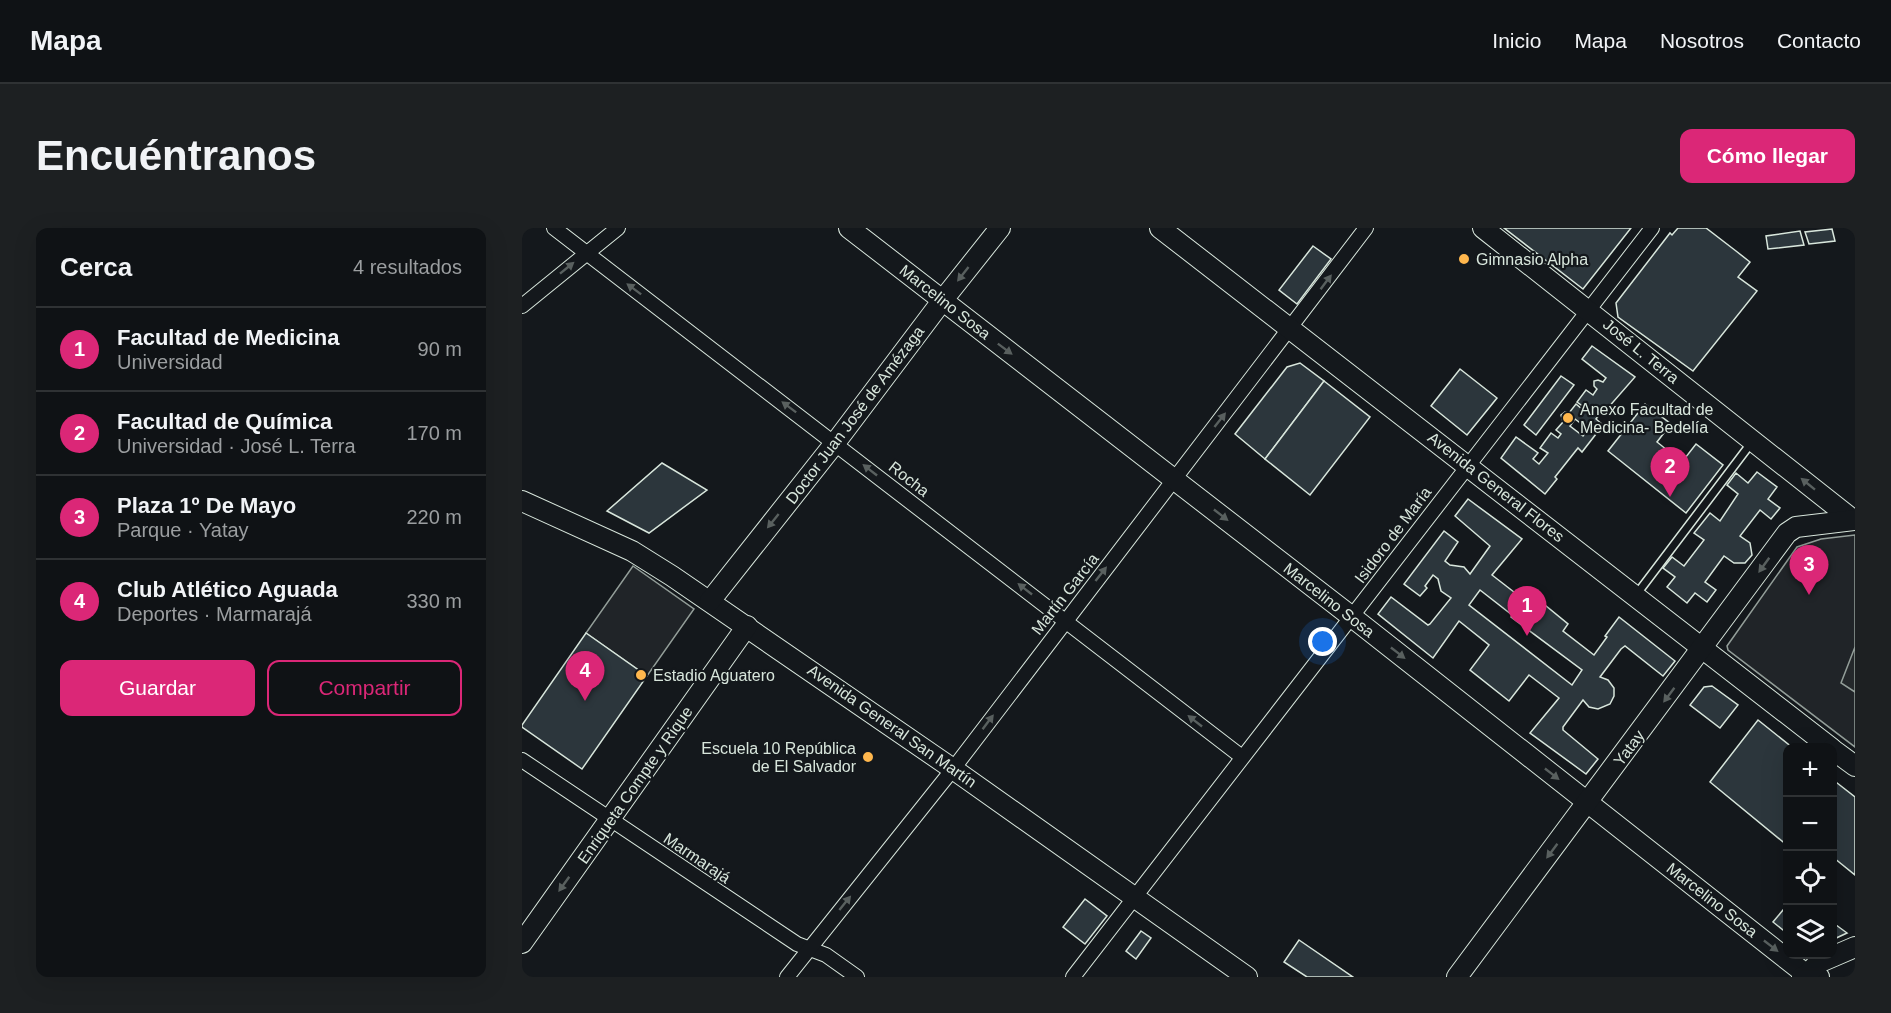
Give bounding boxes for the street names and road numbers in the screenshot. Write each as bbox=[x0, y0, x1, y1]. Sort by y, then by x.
street label: Marcelino Sosa bbox=[896, 261, 994, 343]
street label: José L. Terra bbox=[1600, 315, 1682, 387]
street label: Doctor Juan José de Amézaga bbox=[783, 323, 927, 507]
street label: Avenida General Flores bbox=[1425, 429, 1567, 545]
street label: Rocha bbox=[886, 458, 933, 500]
street label: Isidoro de María bbox=[1351, 484, 1435, 586]
street label: Martín García bbox=[1028, 550, 1102, 638]
street label: Marcelino Sosa bbox=[1280, 559, 1378, 641]
street label: Avenida General San Martín bbox=[805, 661, 979, 791]
street label: Enriqueta Compte y Rique bbox=[574, 703, 696, 867]
street label: Yatay bbox=[1610, 727, 1648, 769]
street label: Marmarajá bbox=[661, 830, 734, 886]
street label: Marcelino Sosa bbox=[1663, 859, 1761, 941]

